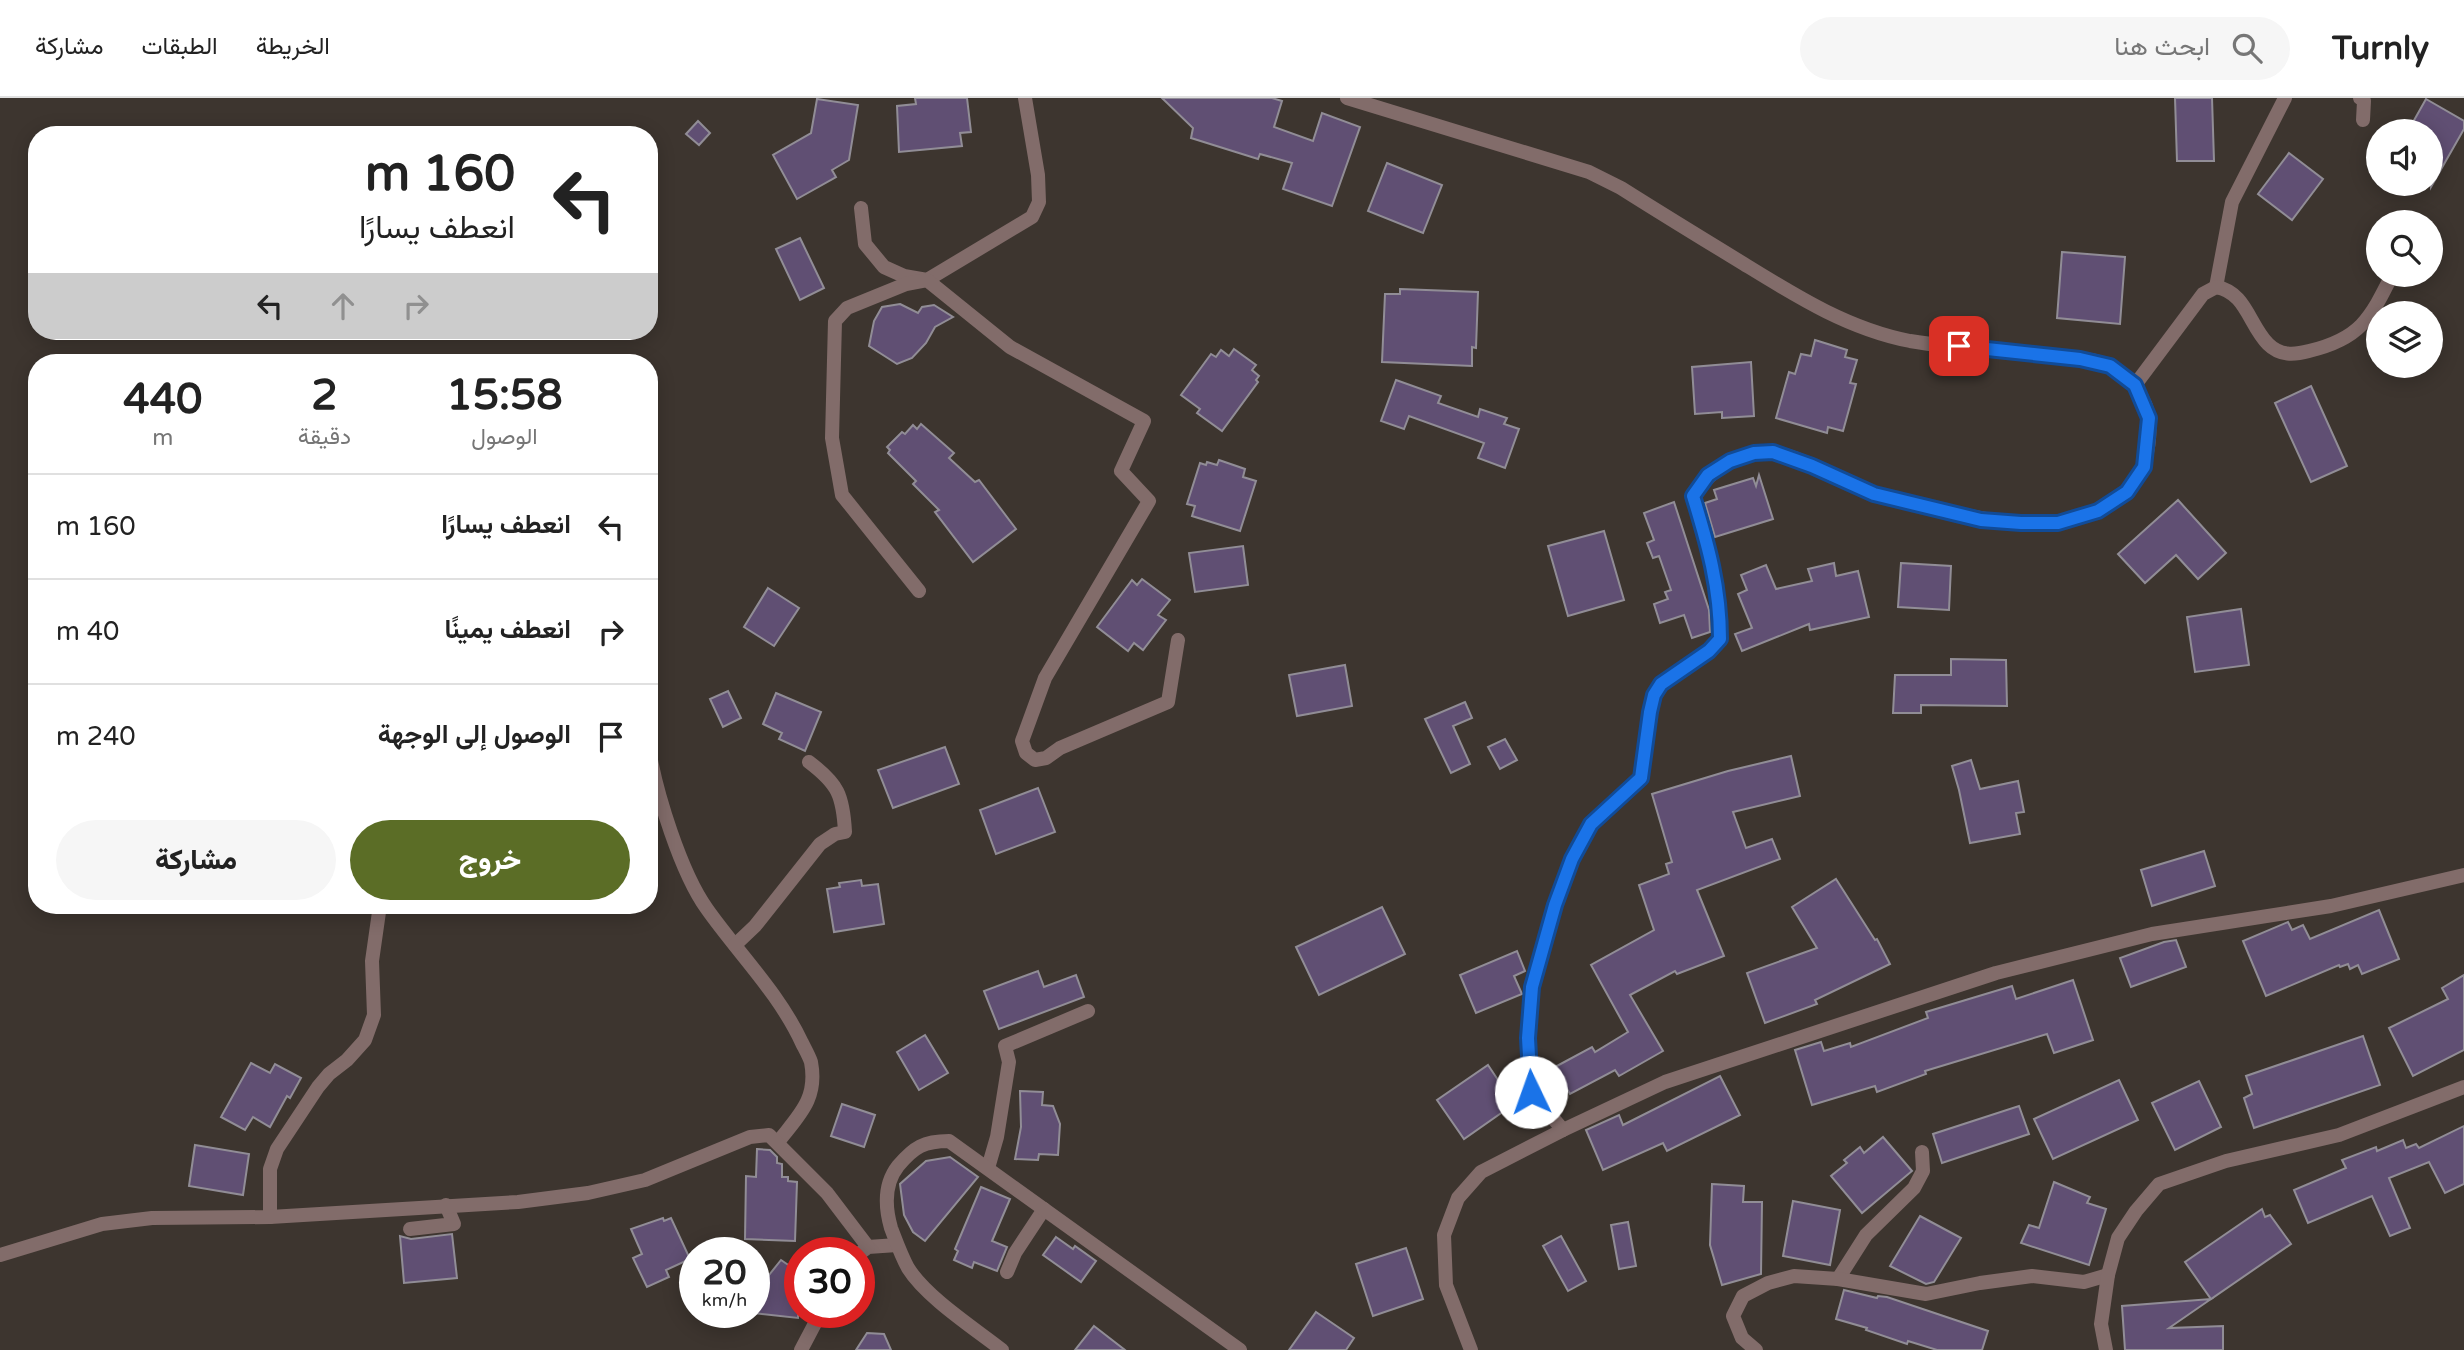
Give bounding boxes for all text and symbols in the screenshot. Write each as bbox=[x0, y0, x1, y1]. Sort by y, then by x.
search box bbox=[1800, 17, 2290, 80]
icon: search bbox=[2228, 29, 2266, 67]
text: Turnly bbox=[2332, 29, 2429, 68]
text: ابحث هنا bbox=[2114, 31, 2210, 62]
text: مشاركة bbox=[35, 32, 103, 61]
text: الطبقات bbox=[141, 32, 218, 61]
text: الخريطة bbox=[256, 32, 330, 61]
map controls bbox=[2366, 119, 2443, 378]
button: sound bbox=[2366, 119, 2443, 196]
text: 160 m bbox=[365, 145, 515, 204]
icon: left bbox=[539, 154, 630, 245]
text: انعطف يسارًا bbox=[359, 209, 515, 247]
button: search bbox=[2366, 210, 2443, 287]
icon: left bbox=[251, 287, 289, 325]
icon: ahead bbox=[324, 287, 362, 325]
icon: right bbox=[397, 287, 435, 325]
button: layers bbox=[2366, 301, 2443, 378]
pin bbox=[1929, 316, 1989, 376]
icon: arrive bbox=[1940, 327, 1978, 365]
text: 2 bbox=[311, 370, 338, 421]
text: 15:58 bbox=[446, 370, 563, 421]
text: 440 bbox=[123, 374, 202, 425]
text: دقيقة bbox=[298, 423, 351, 451]
text: الوصول bbox=[471, 423, 538, 451]
text: m bbox=[152, 424, 173, 452]
icon: left bbox=[592, 508, 630, 546]
text: انعطف يسارًا bbox=[441, 509, 571, 540]
text: 160 m bbox=[56, 511, 136, 542]
icon: right bbox=[592, 613, 630, 651]
text: انعطف يمينًا bbox=[444, 614, 571, 645]
text: 40 m bbox=[56, 616, 119, 647]
icon: arrive bbox=[592, 718, 630, 756]
text: الوصول إلى الوجهة bbox=[378, 719, 571, 750]
text: 240 m bbox=[56, 721, 136, 752]
button: مشاركة bbox=[56, 820, 336, 900]
button: خروج bbox=[350, 820, 630, 900]
position arrow bbox=[1494, 1055, 1568, 1129]
speed limit sign: 30 bbox=[784, 1237, 875, 1328]
text: 20 bbox=[703, 1252, 746, 1294]
text: km/h bbox=[702, 1289, 747, 1311]

